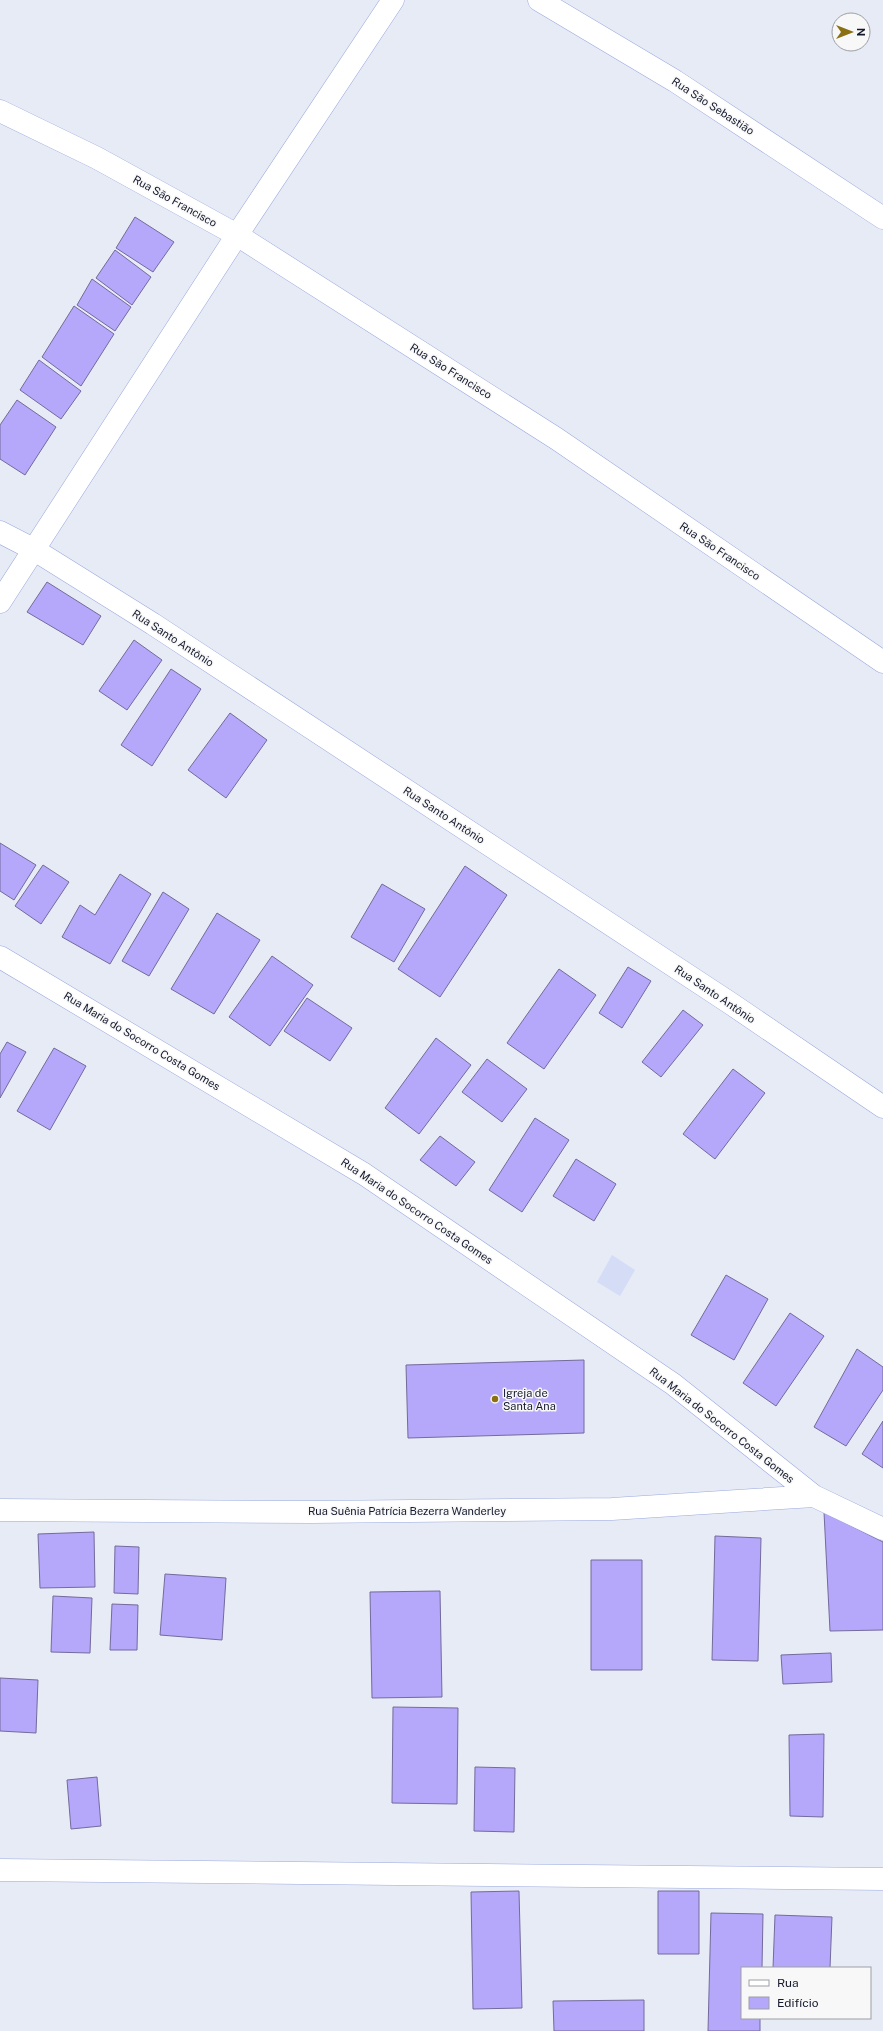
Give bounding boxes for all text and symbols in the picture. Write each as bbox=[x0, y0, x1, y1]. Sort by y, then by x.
north arrow bbox=[831, 12, 871, 52]
text: N bbox=[855, 28, 867, 36]
street label: Rua São Sebastião bbox=[670, 75, 756, 137]
street label: Rua São Francisco bbox=[131, 173, 219, 229]
street label: Rua São Francisco bbox=[408, 341, 494, 401]
street label: Rua São Francisco bbox=[678, 520, 762, 582]
street label: Rua Santo Antônio bbox=[130, 607, 216, 669]
street label: Rua Santo Antônio bbox=[401, 784, 487, 846]
street label: Rua Santo Antônio bbox=[672, 963, 758, 1025]
street label: Rua Maria do Socorro Costa Gomes bbox=[62, 989, 223, 1093]
street label: Rua Maria do Socorro Costa Gomes bbox=[339, 1156, 495, 1267]
street label: Rua Maria do Socorro Costa Gomes bbox=[647, 1365, 797, 1485]
place label: Igreja de Santa Ana bbox=[503, 1387, 556, 1412]
marker: Igreja de Santa Ana bbox=[490, 1394, 500, 1404]
street label: Rua Suênia Patrícia Bezerra Wanderley bbox=[308, 1505, 506, 1517]
legend bbox=[741, 1967, 871, 2019]
text: Rua bbox=[777, 1976, 799, 1990]
text: Edifício bbox=[777, 1996, 819, 2010]

